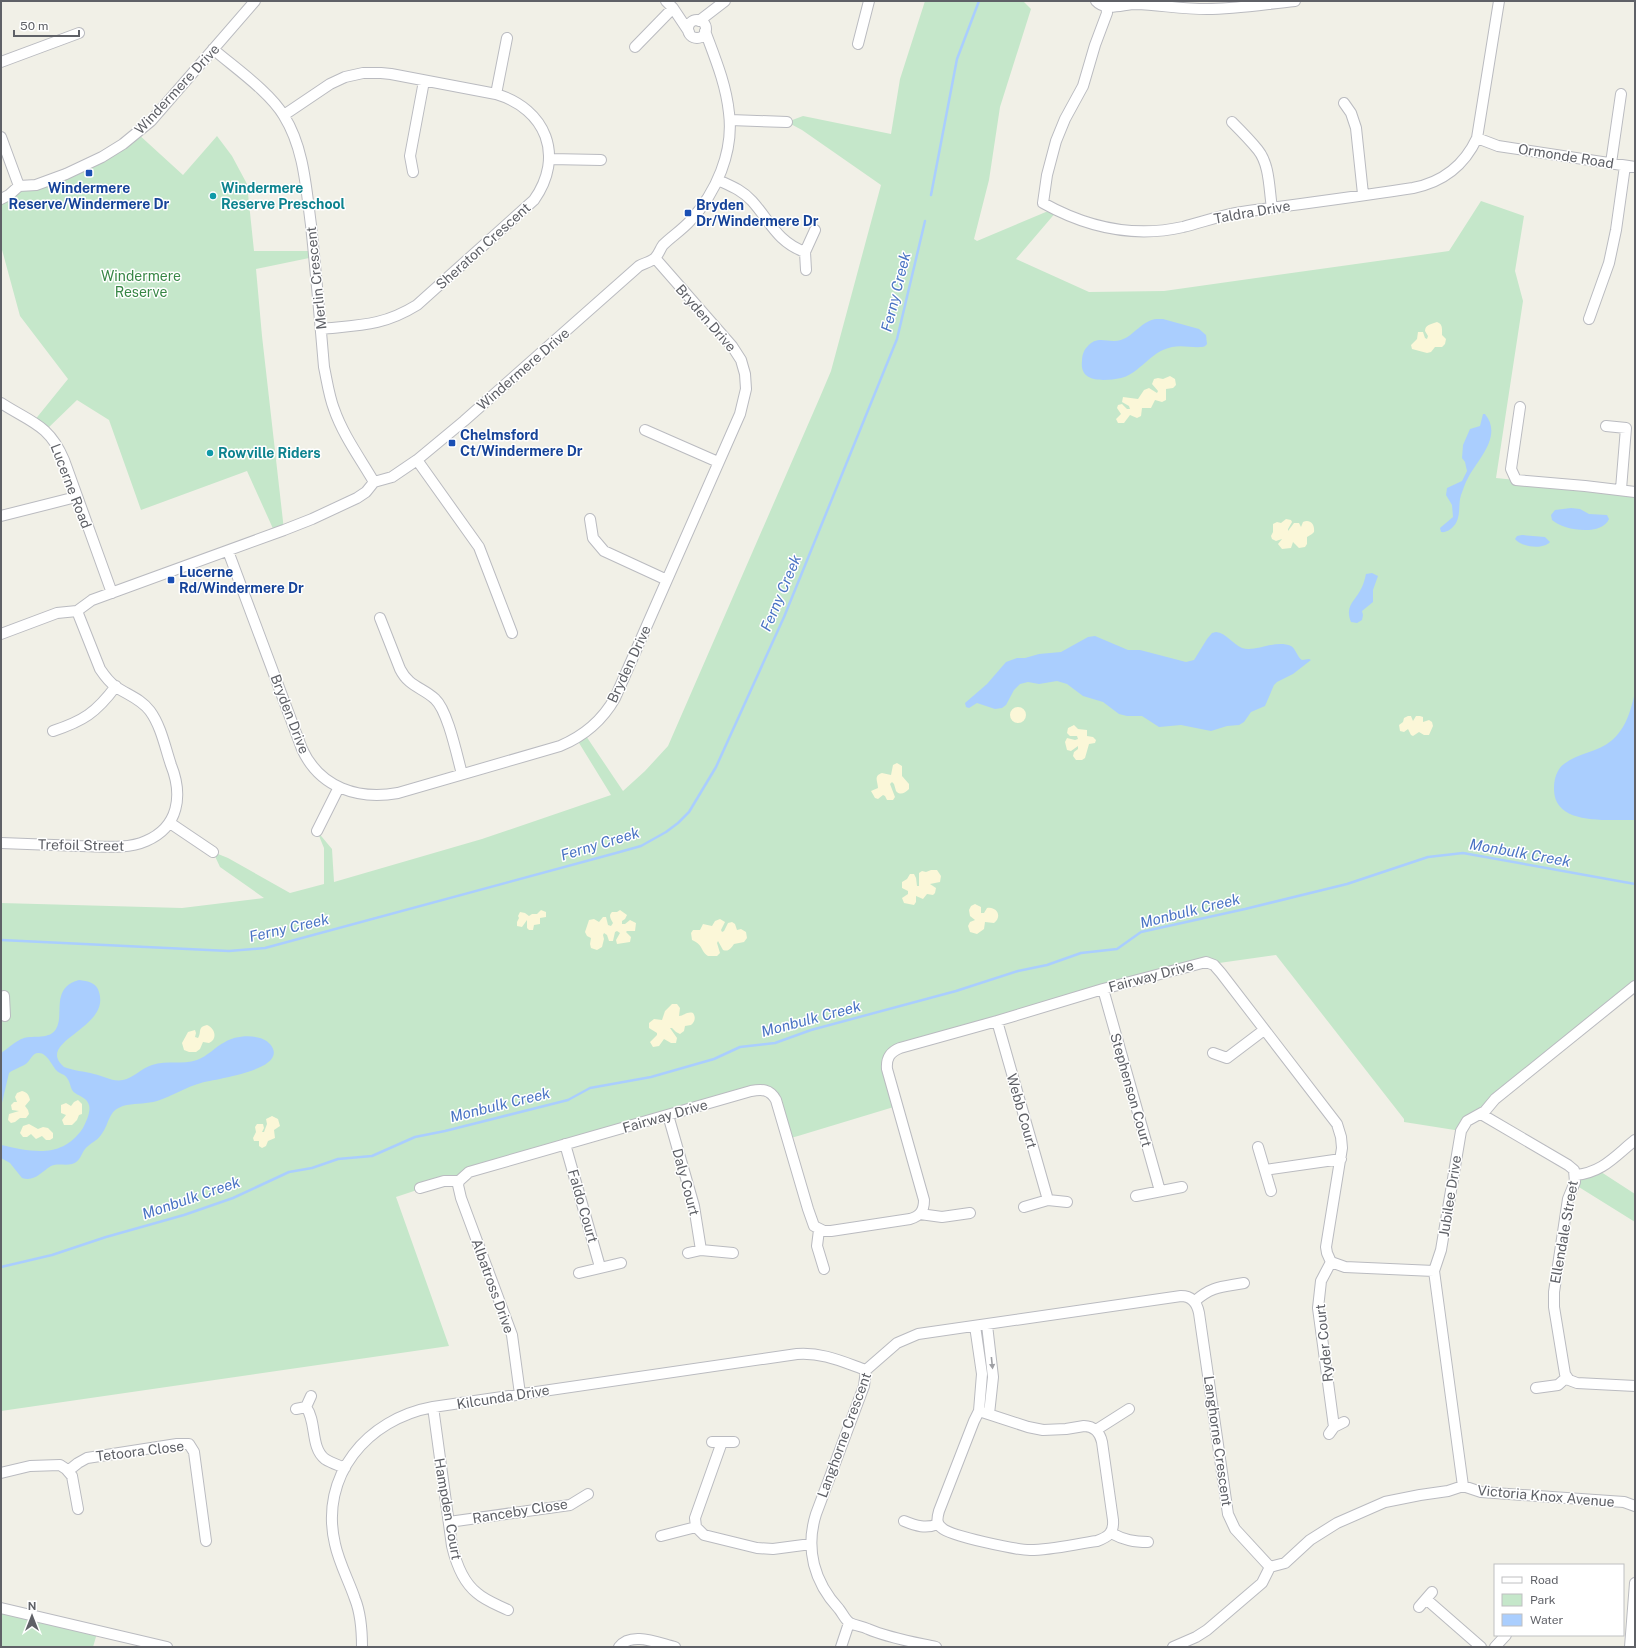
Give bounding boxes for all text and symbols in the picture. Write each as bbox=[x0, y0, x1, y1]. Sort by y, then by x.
scale bar bbox=[14, 12, 79, 38]
text: 50 m bbox=[20, 19, 48, 33]
street label: Windermere Drive bbox=[131, 41, 223, 137]
street label: Ormonde Road bbox=[1517, 141, 1615, 171]
marker: Windermere Reserve/Windermere Dr bbox=[84, 168, 94, 178]
place label: Windermere Reserve/Windermere Dr bbox=[9, 180, 170, 212]
place label: Windermere Reserve Preschool bbox=[221, 180, 346, 212]
marker: Windermere Reserve Preschool bbox=[208, 191, 218, 201]
place label: Bryden Dr/Windermere Dr bbox=[696, 197, 819, 229]
street label: Taldra Drive bbox=[1212, 197, 1292, 227]
street label: Sheraton Crescent bbox=[433, 199, 533, 293]
marker: Bryden Dr/Windermere Dr bbox=[683, 208, 693, 218]
street label: Merlin Crescent bbox=[303, 226, 329, 330]
water label: Ferny Creek bbox=[877, 249, 914, 333]
park label: Windermere Reserve bbox=[101, 268, 181, 300]
street label: Bryden Drive bbox=[673, 281, 740, 355]
street label: Windermere Drive bbox=[474, 325, 572, 413]
place label: Chelmsford Ct/Windermere Dr bbox=[460, 427, 583, 459]
marker: Chelmsford Ct/Windermere Dr bbox=[447, 438, 457, 448]
street label: Lucerne Road bbox=[47, 441, 95, 531]
place label: Rowville Riders bbox=[218, 445, 321, 461]
marker: Rowville Riders bbox=[205, 448, 215, 458]
water label: Ferny Creek bbox=[757, 551, 805, 634]
place label: Lucerne Rd/Windermere Dr bbox=[179, 564, 304, 596]
marker: Lucerne Rd/Windermere Dr bbox=[166, 575, 176, 585]
street label: Bryden Drive bbox=[604, 623, 654, 705]
street label: Bryden Drive bbox=[268, 672, 312, 756]
water label: Ferny Creek bbox=[558, 823, 642, 864]
water label: Monbulk Creek bbox=[1468, 835, 1573, 870]
street label: Trefoil Street bbox=[38, 836, 124, 854]
water label: Monbulk Creek bbox=[1138, 890, 1243, 931]
water label: Ferny Creek bbox=[247, 910, 331, 945]
street label: Fairway Drive bbox=[1107, 957, 1196, 995]
water label: Monbulk Creek bbox=[759, 997, 863, 1040]
street label: Stephenson Court bbox=[1107, 1031, 1155, 1149]
street label: Webb Court bbox=[1004, 1072, 1040, 1150]
water label: Monbulk Creek bbox=[448, 1084, 553, 1125]
street label: Fairway Drive bbox=[621, 1096, 709, 1136]
street label: Daly Court bbox=[669, 1147, 703, 1217]
street label: Jubilee Drive bbox=[1436, 1154, 1464, 1238]
street label: Faldo Court bbox=[565, 1167, 601, 1245]
water label: Monbulk Creek bbox=[140, 1173, 243, 1222]
street label: Ellendale Street bbox=[1547, 1179, 1581, 1285]
street label: Albatross Drive bbox=[468, 1237, 518, 1336]
street label: Ryder Court bbox=[1312, 1303, 1336, 1383]
one-way arrow bbox=[989, 1357, 995, 1369]
street label: Langhorne Crescent bbox=[814, 1370, 874, 1500]
street label: Langhorne Crescent bbox=[1201, 1375, 1235, 1507]
street label: Kilcunda Drive bbox=[455, 1382, 551, 1412]
street label: Tetoora Close bbox=[95, 1438, 185, 1464]
street label: Hampden Court bbox=[431, 1457, 465, 1561]
street label: Victoria Knox Avenue bbox=[1477, 1482, 1615, 1510]
street label: Ranceby Close bbox=[471, 1496, 569, 1526]
legend bbox=[1494, 1564, 1624, 1636]
text: Road bbox=[1530, 1573, 1558, 1587]
text: Park bbox=[1530, 1593, 1556, 1607]
north arrow bbox=[12, 1596, 52, 1636]
text: N bbox=[28, 1600, 36, 1612]
text: Water bbox=[1530, 1613, 1564, 1627]

